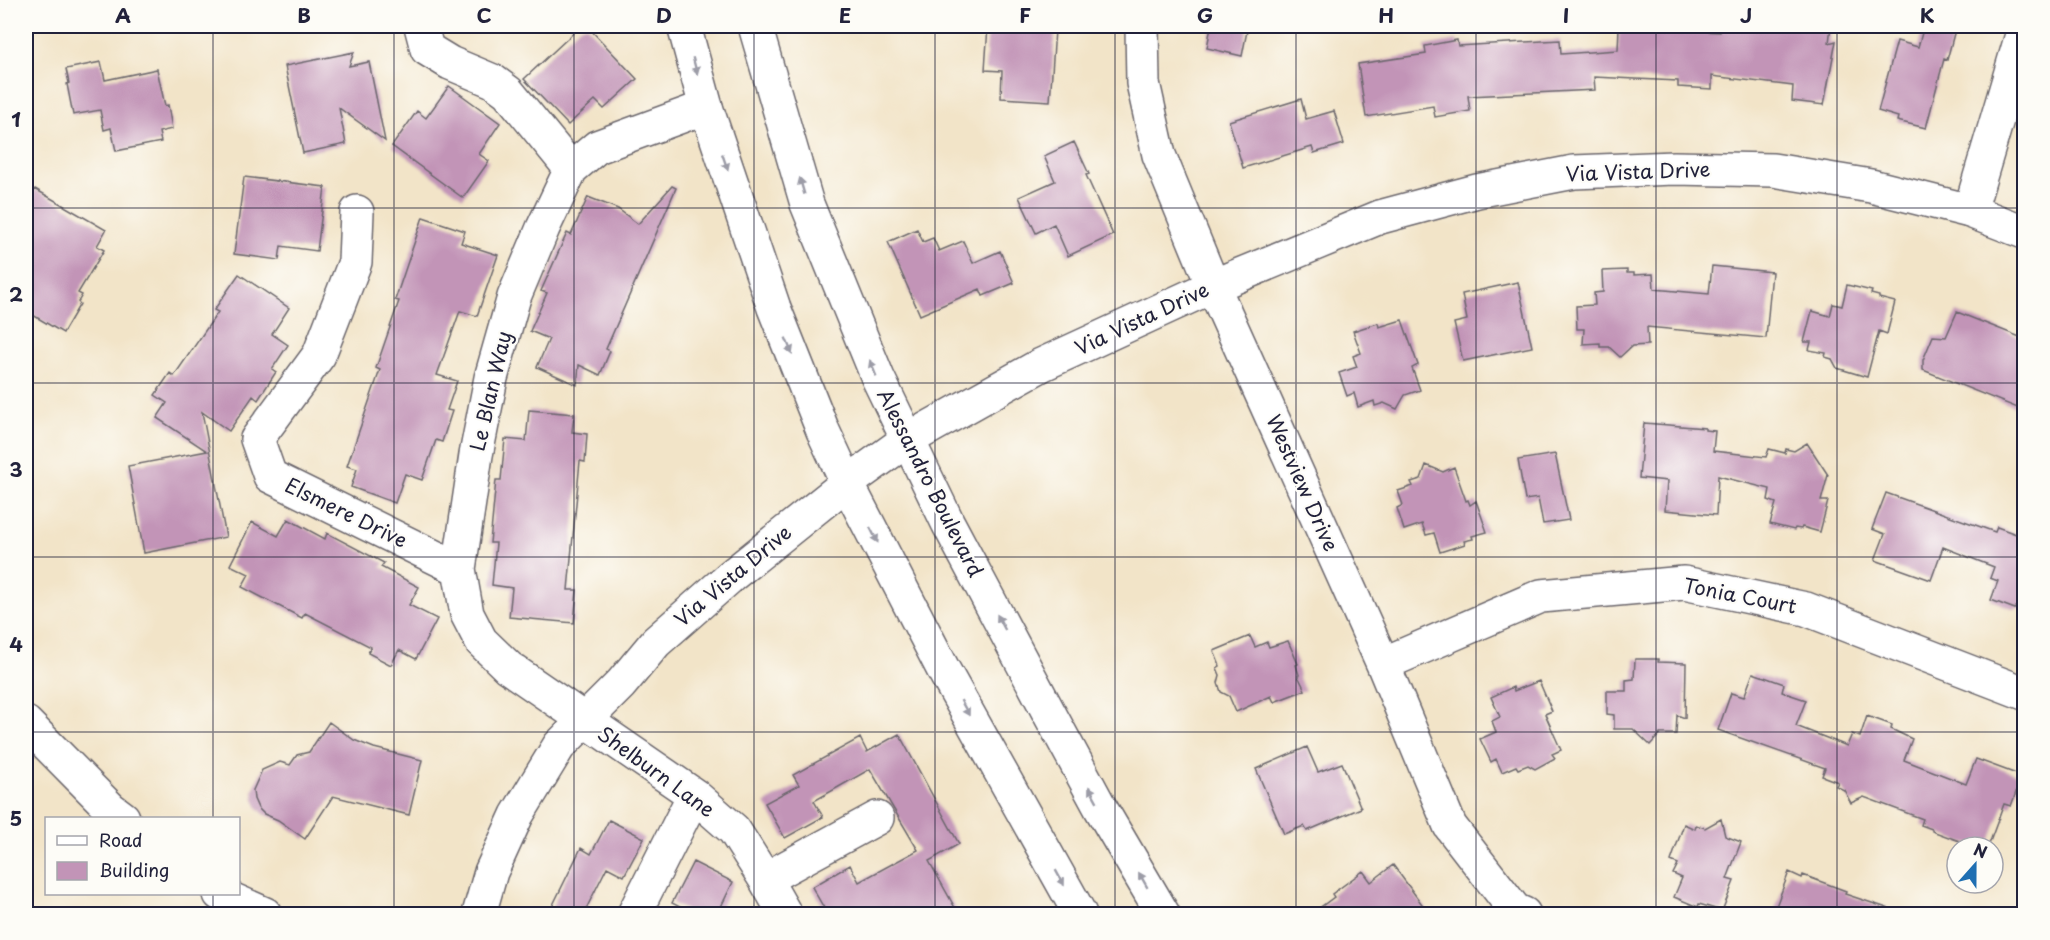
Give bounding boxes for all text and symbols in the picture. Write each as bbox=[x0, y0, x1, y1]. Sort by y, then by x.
text: A bbox=[115, 0, 131, 30]
text: B bbox=[297, 0, 311, 30]
text: C bbox=[476, 0, 492, 30]
text: D bbox=[656, 0, 672, 30]
text: E bbox=[839, 0, 851, 30]
text: F bbox=[1019, 0, 1031, 30]
text: G bbox=[1197, 0, 1213, 30]
text: H bbox=[1378, 0, 1394, 30]
text: I bbox=[1563, 0, 1569, 30]
text: J bbox=[1740, 0, 1752, 30]
text: K bbox=[1920, 0, 1935, 30]
one-way arrow bbox=[691, 57, 701, 75]
text: 1 bbox=[11, 104, 21, 134]
one-way arrow bbox=[720, 153, 730, 171]
street label: Via Vista Drive bbox=[1565, 153, 1711, 189]
one-way arrow bbox=[797, 177, 806, 195]
street label: Via Vista Drive bbox=[1070, 274, 1214, 362]
text: 2 bbox=[9, 279, 23, 309]
street label: Le Blan Way bbox=[462, 328, 518, 454]
one-way arrow bbox=[785, 337, 794, 355]
one-way arrow bbox=[868, 358, 878, 376]
street label: Alessandro Boulevard bbox=[870, 383, 991, 582]
street label: Westview Drive bbox=[1259, 409, 1346, 556]
text: 3 bbox=[9, 454, 23, 484]
street label: Elsmere Drive bbox=[280, 470, 413, 555]
street label: Via Vista Drive bbox=[667, 517, 798, 633]
one-way arrow bbox=[869, 527, 879, 544]
street label: Tonia Court bbox=[1681, 569, 1799, 621]
one-way arrow bbox=[996, 613, 1006, 630]
text: 4 bbox=[9, 629, 23, 659]
one-way arrow bbox=[960, 700, 970, 717]
street label: Shelburn Lane bbox=[592, 718, 721, 824]
one-way arrow bbox=[1088, 785, 1098, 802]
text: 5 bbox=[10, 803, 22, 833]
legend bbox=[45, 817, 240, 895]
text: Road bbox=[99, 826, 143, 853]
north arrow bbox=[1945, 835, 2005, 895]
text: N bbox=[1971, 837, 1991, 864]
text: Building bbox=[99, 856, 169, 883]
one-way arrow bbox=[1055, 870, 1065, 887]
one-way arrow bbox=[1137, 872, 1148, 888]

